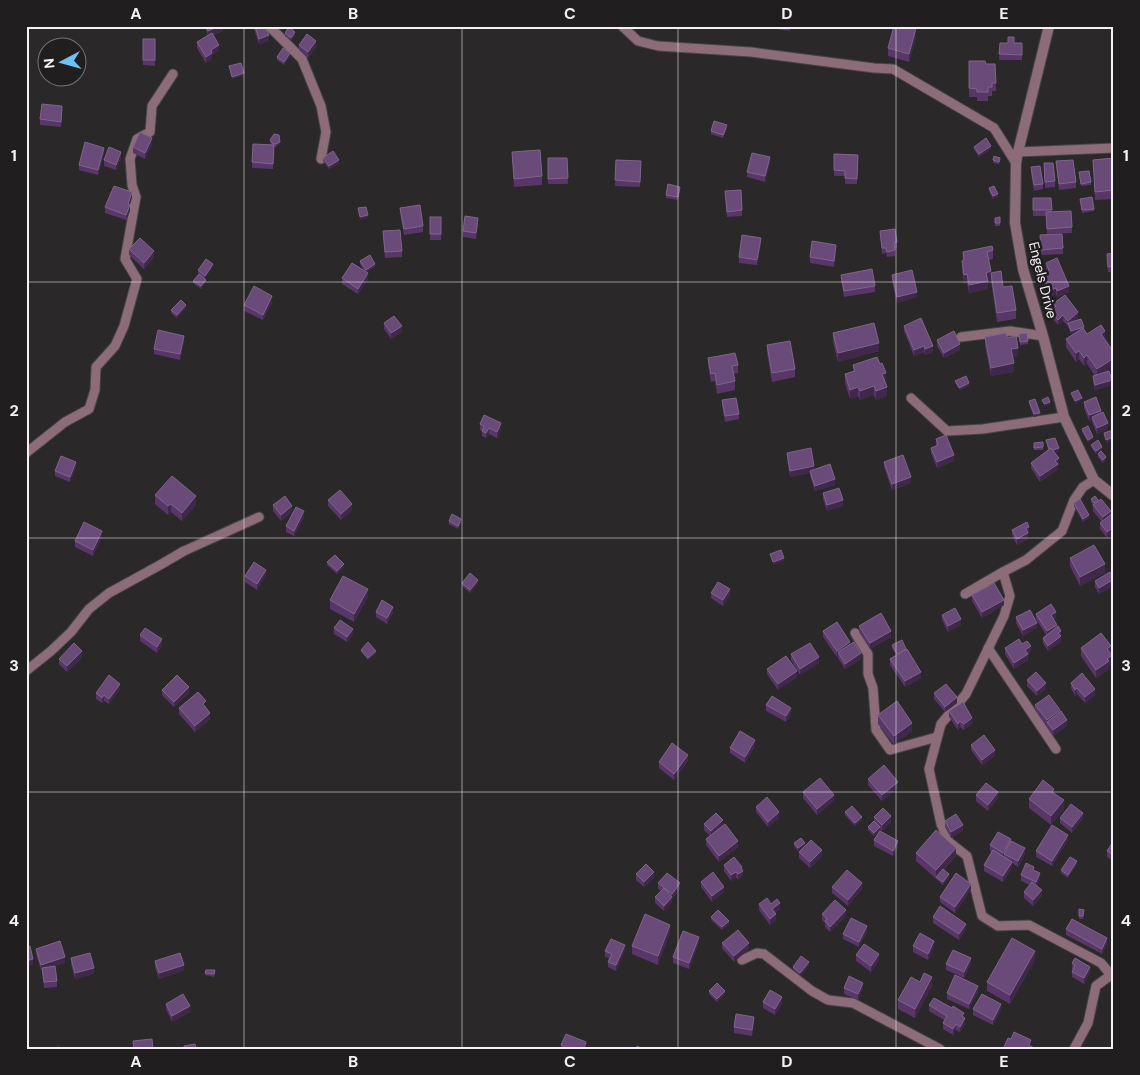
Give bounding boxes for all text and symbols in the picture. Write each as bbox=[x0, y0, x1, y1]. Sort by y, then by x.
text: A bbox=[130, 3, 142, 24]
text: B bbox=[348, 3, 358, 24]
text: C bbox=[564, 3, 576, 24]
text: D bbox=[781, 3, 793, 24]
text: E bbox=[999, 3, 1009, 24]
north arrow bbox=[38, 38, 88, 88]
text: N bbox=[40, 57, 59, 69]
text: 1 bbox=[11, 145, 17, 166]
text: 1 bbox=[1123, 145, 1129, 166]
street label: Engels Drive bbox=[1025, 240, 1061, 320]
text: 2 bbox=[9, 400, 19, 421]
text: 2 bbox=[1121, 400, 1131, 421]
text: 3 bbox=[9, 655, 19, 676]
text: 3 bbox=[1121, 655, 1131, 676]
text: 4 bbox=[9, 910, 19, 931]
text: 4 bbox=[1121, 910, 1131, 931]
text: A bbox=[130, 1051, 142, 1072]
text: B bbox=[348, 1051, 358, 1072]
text: C bbox=[564, 1051, 576, 1072]
text: D bbox=[781, 1051, 793, 1072]
text: E bbox=[999, 1051, 1009, 1072]

